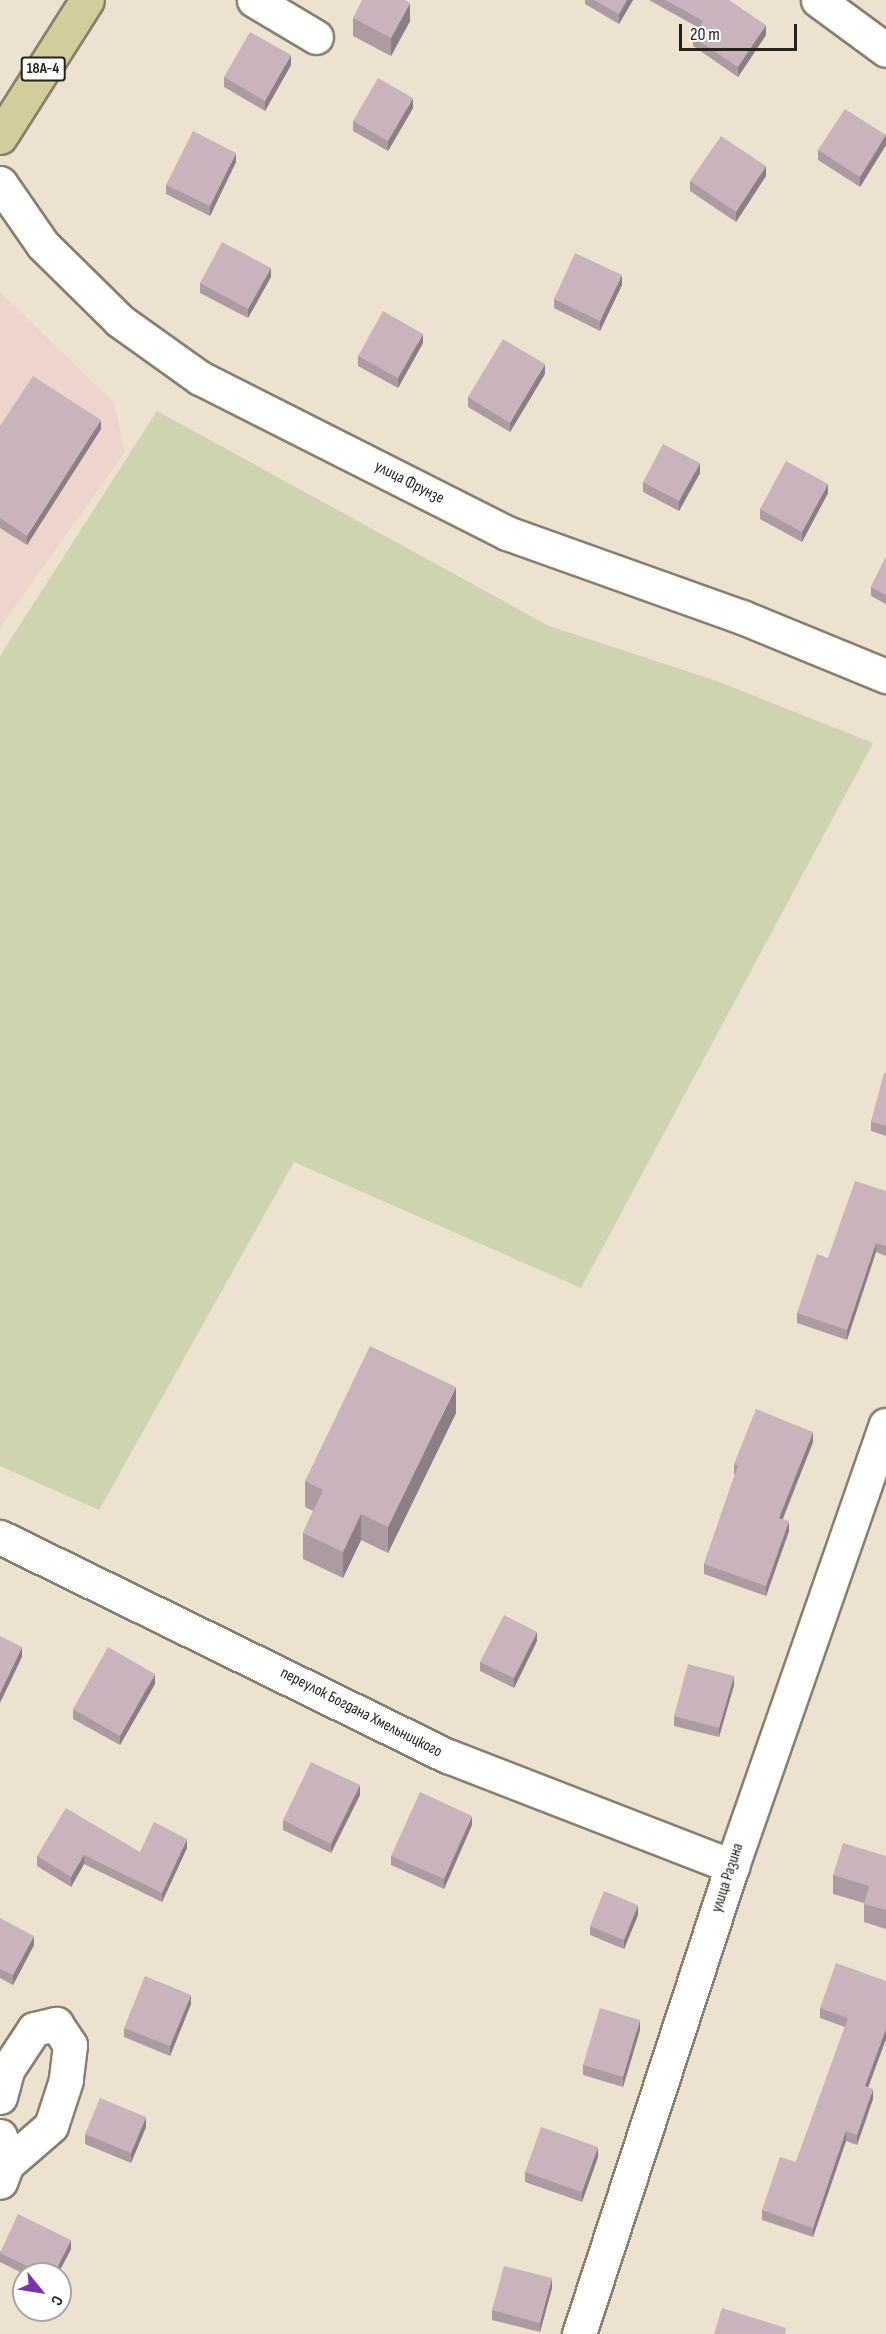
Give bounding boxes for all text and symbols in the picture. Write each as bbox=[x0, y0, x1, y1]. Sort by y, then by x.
scale bar bbox=[682, 12, 800, 50]
text: 20 m bbox=[690, 24, 720, 45]
road number: 18А-4 bbox=[20, 57, 66, 81]
street label: улица Фрунзе bbox=[371, 457, 447, 509]
street label: переулок Богдана Хмельницкого bbox=[277, 1664, 445, 1762]
street label: улица Разина bbox=[708, 1841, 748, 1915]
north arrow bbox=[12, 2262, 72, 2322]
text: С bbox=[46, 2292, 67, 2309]

